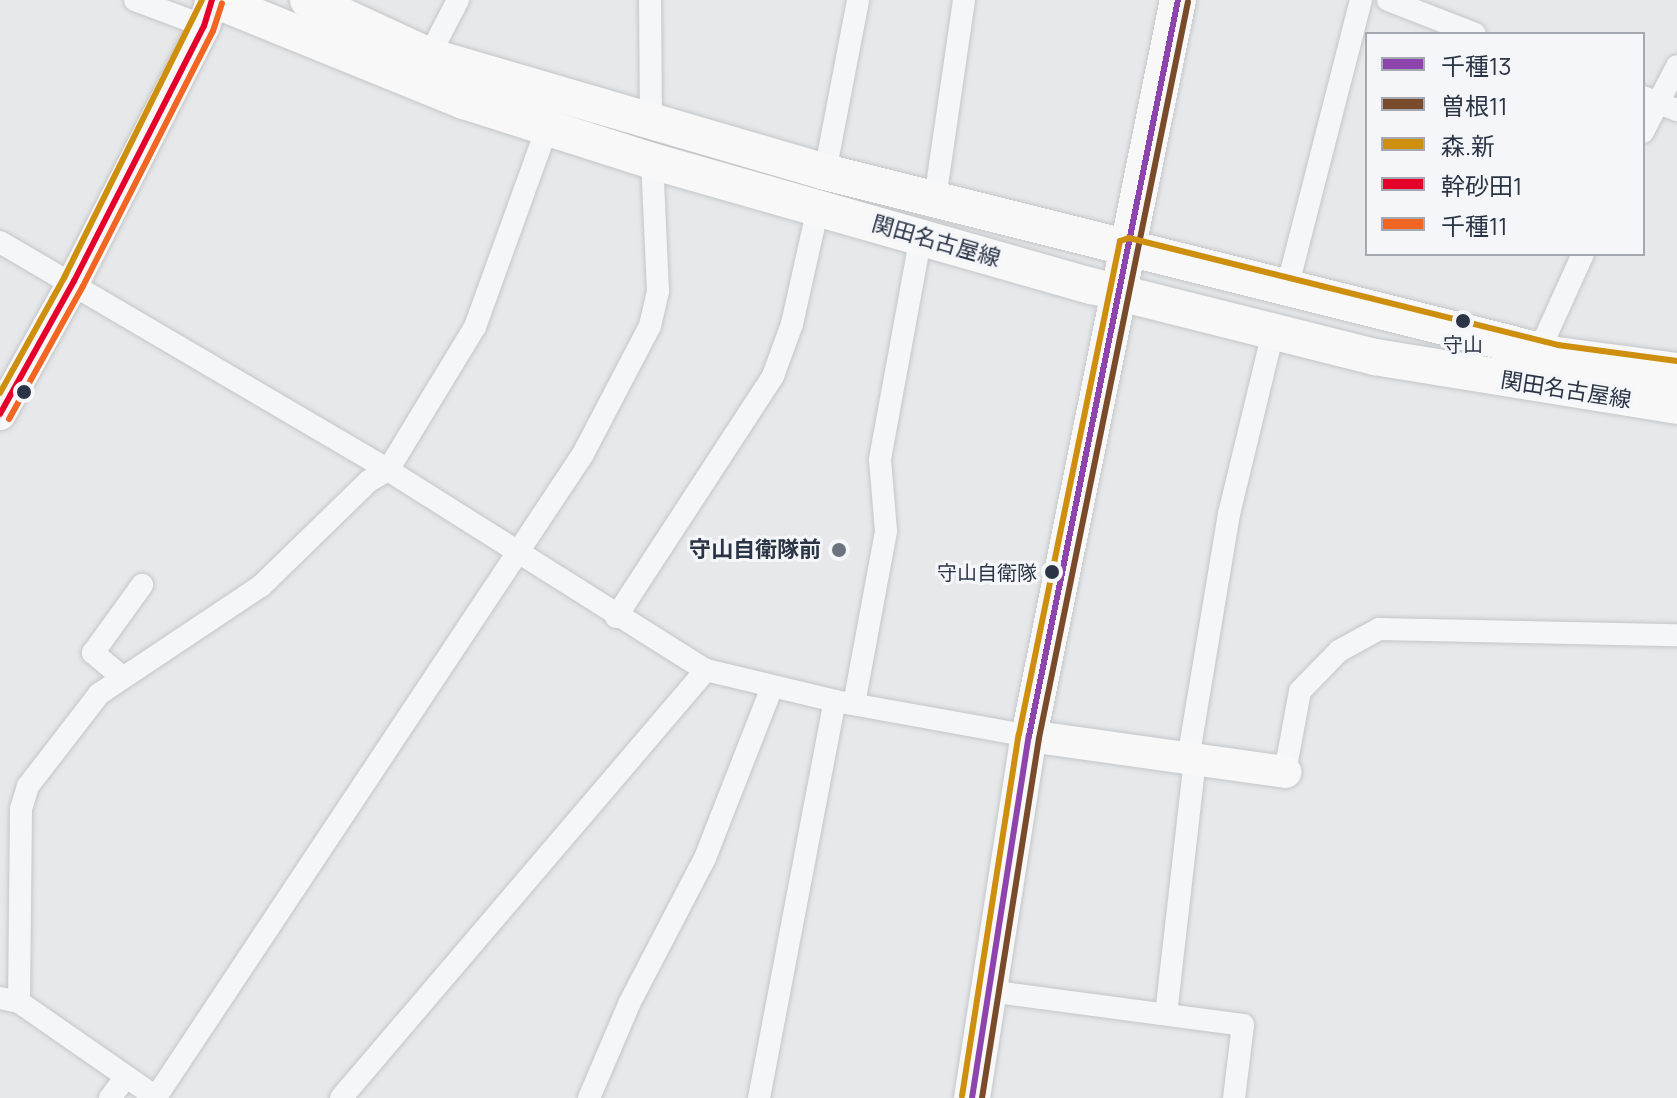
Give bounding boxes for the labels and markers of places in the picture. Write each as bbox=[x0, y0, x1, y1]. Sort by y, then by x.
marker: 守山 bbox=[1455, 313, 1471, 329]
place label: 守山 bbox=[1443, 332, 1483, 356]
unlabelled marker bbox=[16, 384, 32, 400]
place label: 守山自衛隊前 bbox=[689, 537, 821, 563]
marker: 守山自衛隊前 bbox=[828, 539, 850, 561]
place label: 守山自衛隊 bbox=[937, 560, 1037, 584]
marker: 守山自衛隊 bbox=[1044, 564, 1060, 580]

